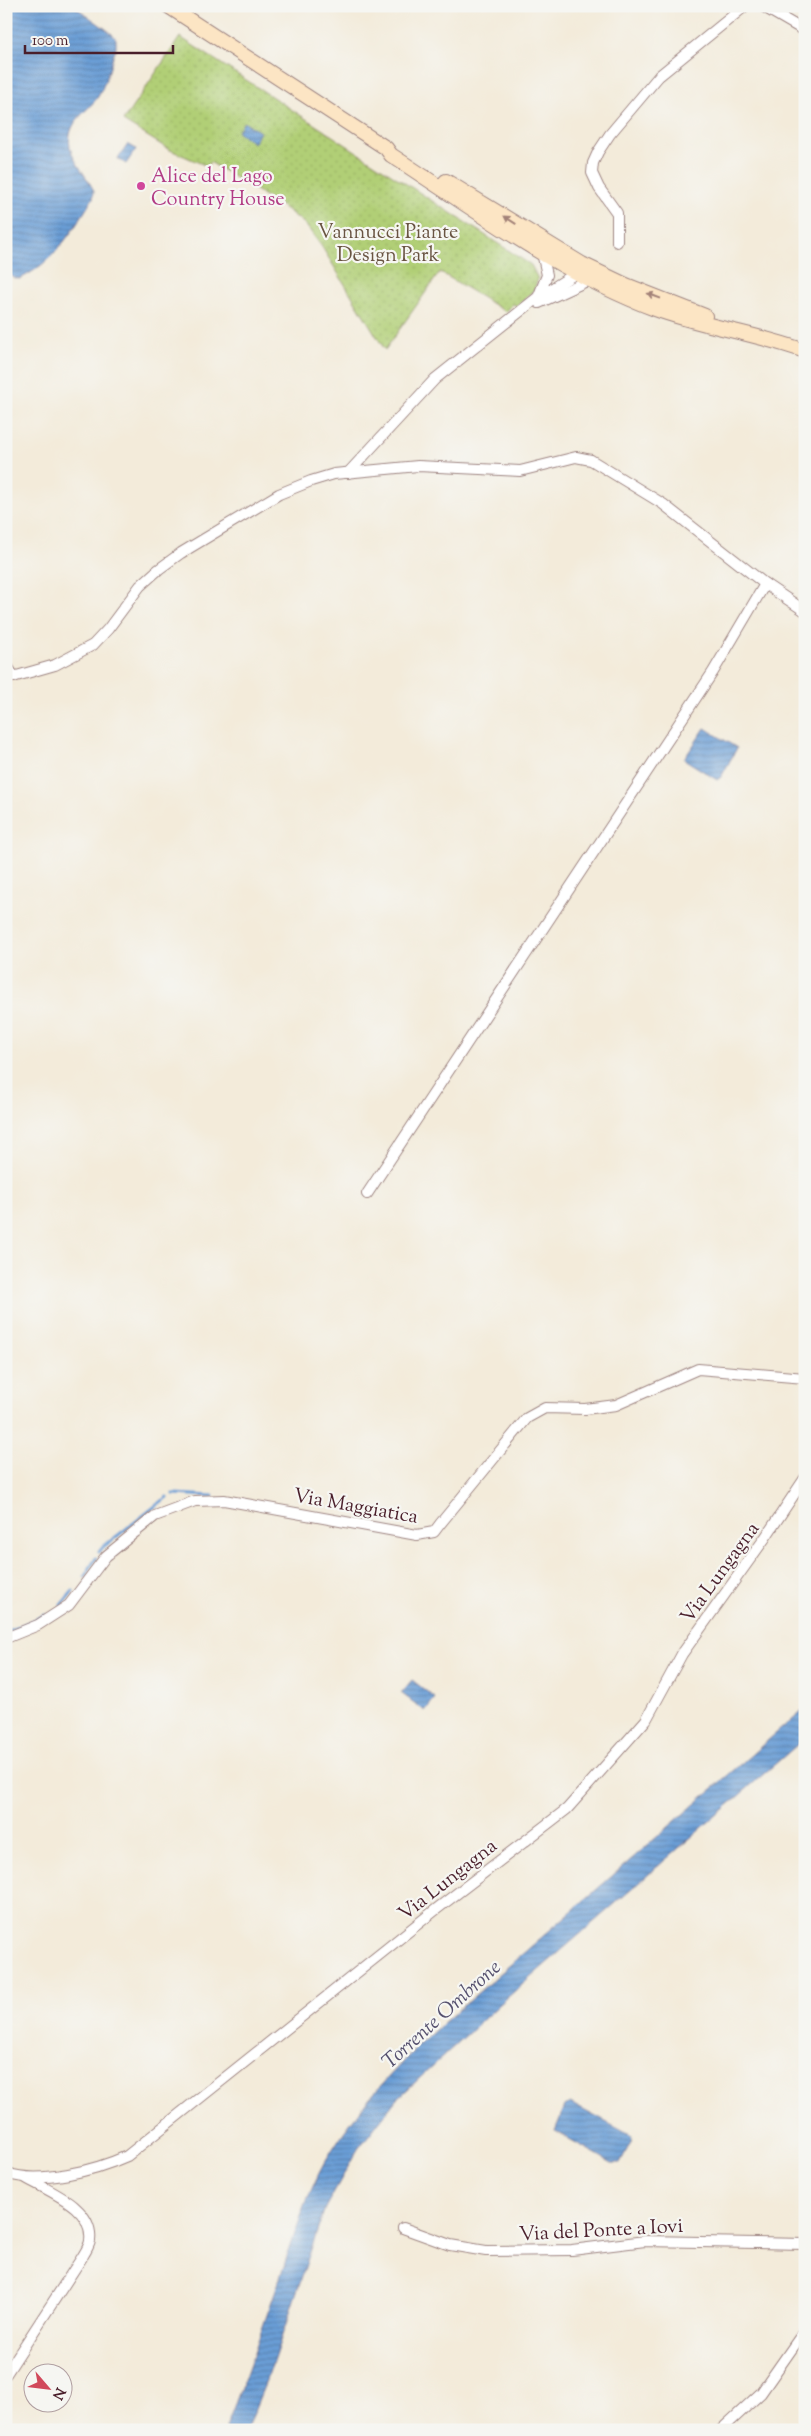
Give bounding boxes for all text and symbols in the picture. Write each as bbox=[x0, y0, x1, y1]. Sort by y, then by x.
scale bar bbox=[25, 22, 172, 54]
text: 100 m bbox=[32, 31, 69, 52]
place label: Alice del Lago Country House bbox=[151, 163, 285, 215]
marker: Alice del Lago Country House bbox=[135, 180, 147, 192]
one-way arrow bbox=[504, 215, 517, 225]
park label: Vannucci Piante Design Park bbox=[318, 219, 458, 271]
one-way arrow bbox=[646, 292, 661, 299]
street label: Via Maggiatica bbox=[291, 1482, 420, 1533]
street label: Via Lungagna bbox=[674, 1517, 768, 1630]
street label: Via Lungagna bbox=[393, 1833, 504, 1929]
water label: Torrente Ombrone bbox=[376, 1954, 509, 2077]
street label: Via del Ponte a Iovi bbox=[518, 2213, 684, 2250]
north arrow bbox=[22, 2364, 72, 2414]
text: N bbox=[46, 2384, 69, 2403]

